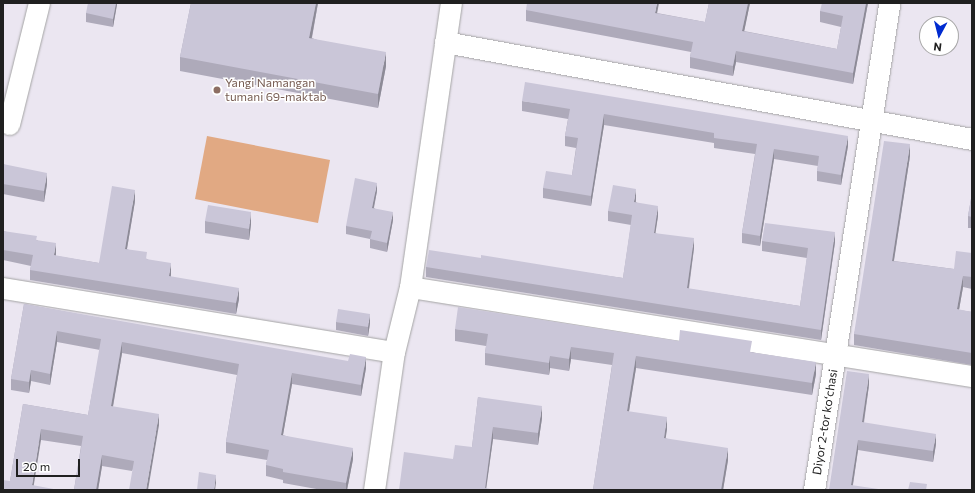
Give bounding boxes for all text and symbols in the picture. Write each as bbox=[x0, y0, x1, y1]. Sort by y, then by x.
north arrow bbox=[919, 16, 959, 56]
text: N bbox=[933, 40, 943, 54]
place label: Yangi Namangan tumani 69-maktab bbox=[225, 76, 327, 104]
marker: Yangi Namangan tumani 69-maktab bbox=[212, 85, 222, 95]
street label: Diyor 2-tor koʻchasi bbox=[810, 368, 840, 476]
scale bar bbox=[18, 451, 82, 477]
text: 20 m bbox=[23, 459, 50, 473]

